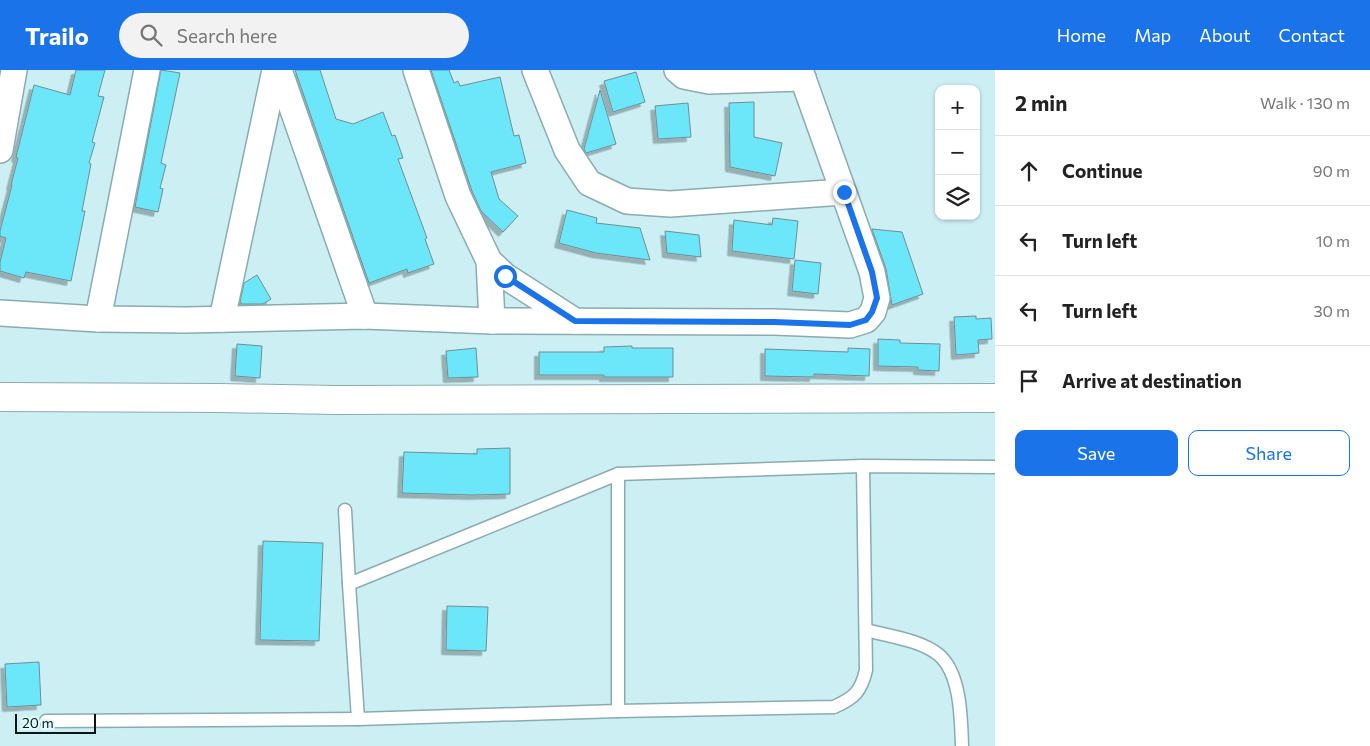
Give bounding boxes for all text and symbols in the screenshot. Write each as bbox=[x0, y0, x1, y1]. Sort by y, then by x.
search box bbox=[119, 13, 469, 58]
text: Trailo bbox=[25, 21, 89, 50]
icon: search bbox=[137, 21, 165, 49]
text: Search here bbox=[177, 24, 277, 47]
text: Home bbox=[1057, 24, 1106, 46]
text: Map bbox=[1134, 24, 1171, 46]
text: About bbox=[1199, 24, 1251, 46]
text: Contact bbox=[1279, 24, 1345, 46]
map controls bbox=[935, 85, 980, 220]
button: + bbox=[935, 85, 980, 130]
text: 2 min bbox=[1015, 90, 1067, 115]
text: Walk · 130 m bbox=[1260, 93, 1350, 112]
button: − bbox=[935, 130, 980, 175]
icon: ahead bbox=[1015, 157, 1043, 185]
text: Continue bbox=[1062, 159, 1142, 182]
text: 90 m bbox=[1313, 161, 1350, 180]
button: layers bbox=[935, 175, 980, 220]
route end bbox=[833, 181, 856, 204]
icon: left bbox=[1015, 227, 1043, 255]
text: Turn left bbox=[1062, 229, 1137, 252]
text: 10 m bbox=[1316, 231, 1350, 250]
route start bbox=[494, 265, 517, 288]
icon: left bbox=[1015, 297, 1043, 325]
text: Turn left bbox=[1062, 299, 1137, 322]
text: 30 m bbox=[1313, 301, 1350, 320]
icon: arrive bbox=[1015, 367, 1043, 395]
text: Arrive at destination bbox=[1062, 369, 1242, 392]
button: Save bbox=[1015, 430, 1178, 476]
button: Share bbox=[1188, 430, 1350, 476]
scale bar bbox=[15, 711, 96, 734]
text: 20 m bbox=[22, 714, 54, 731]

